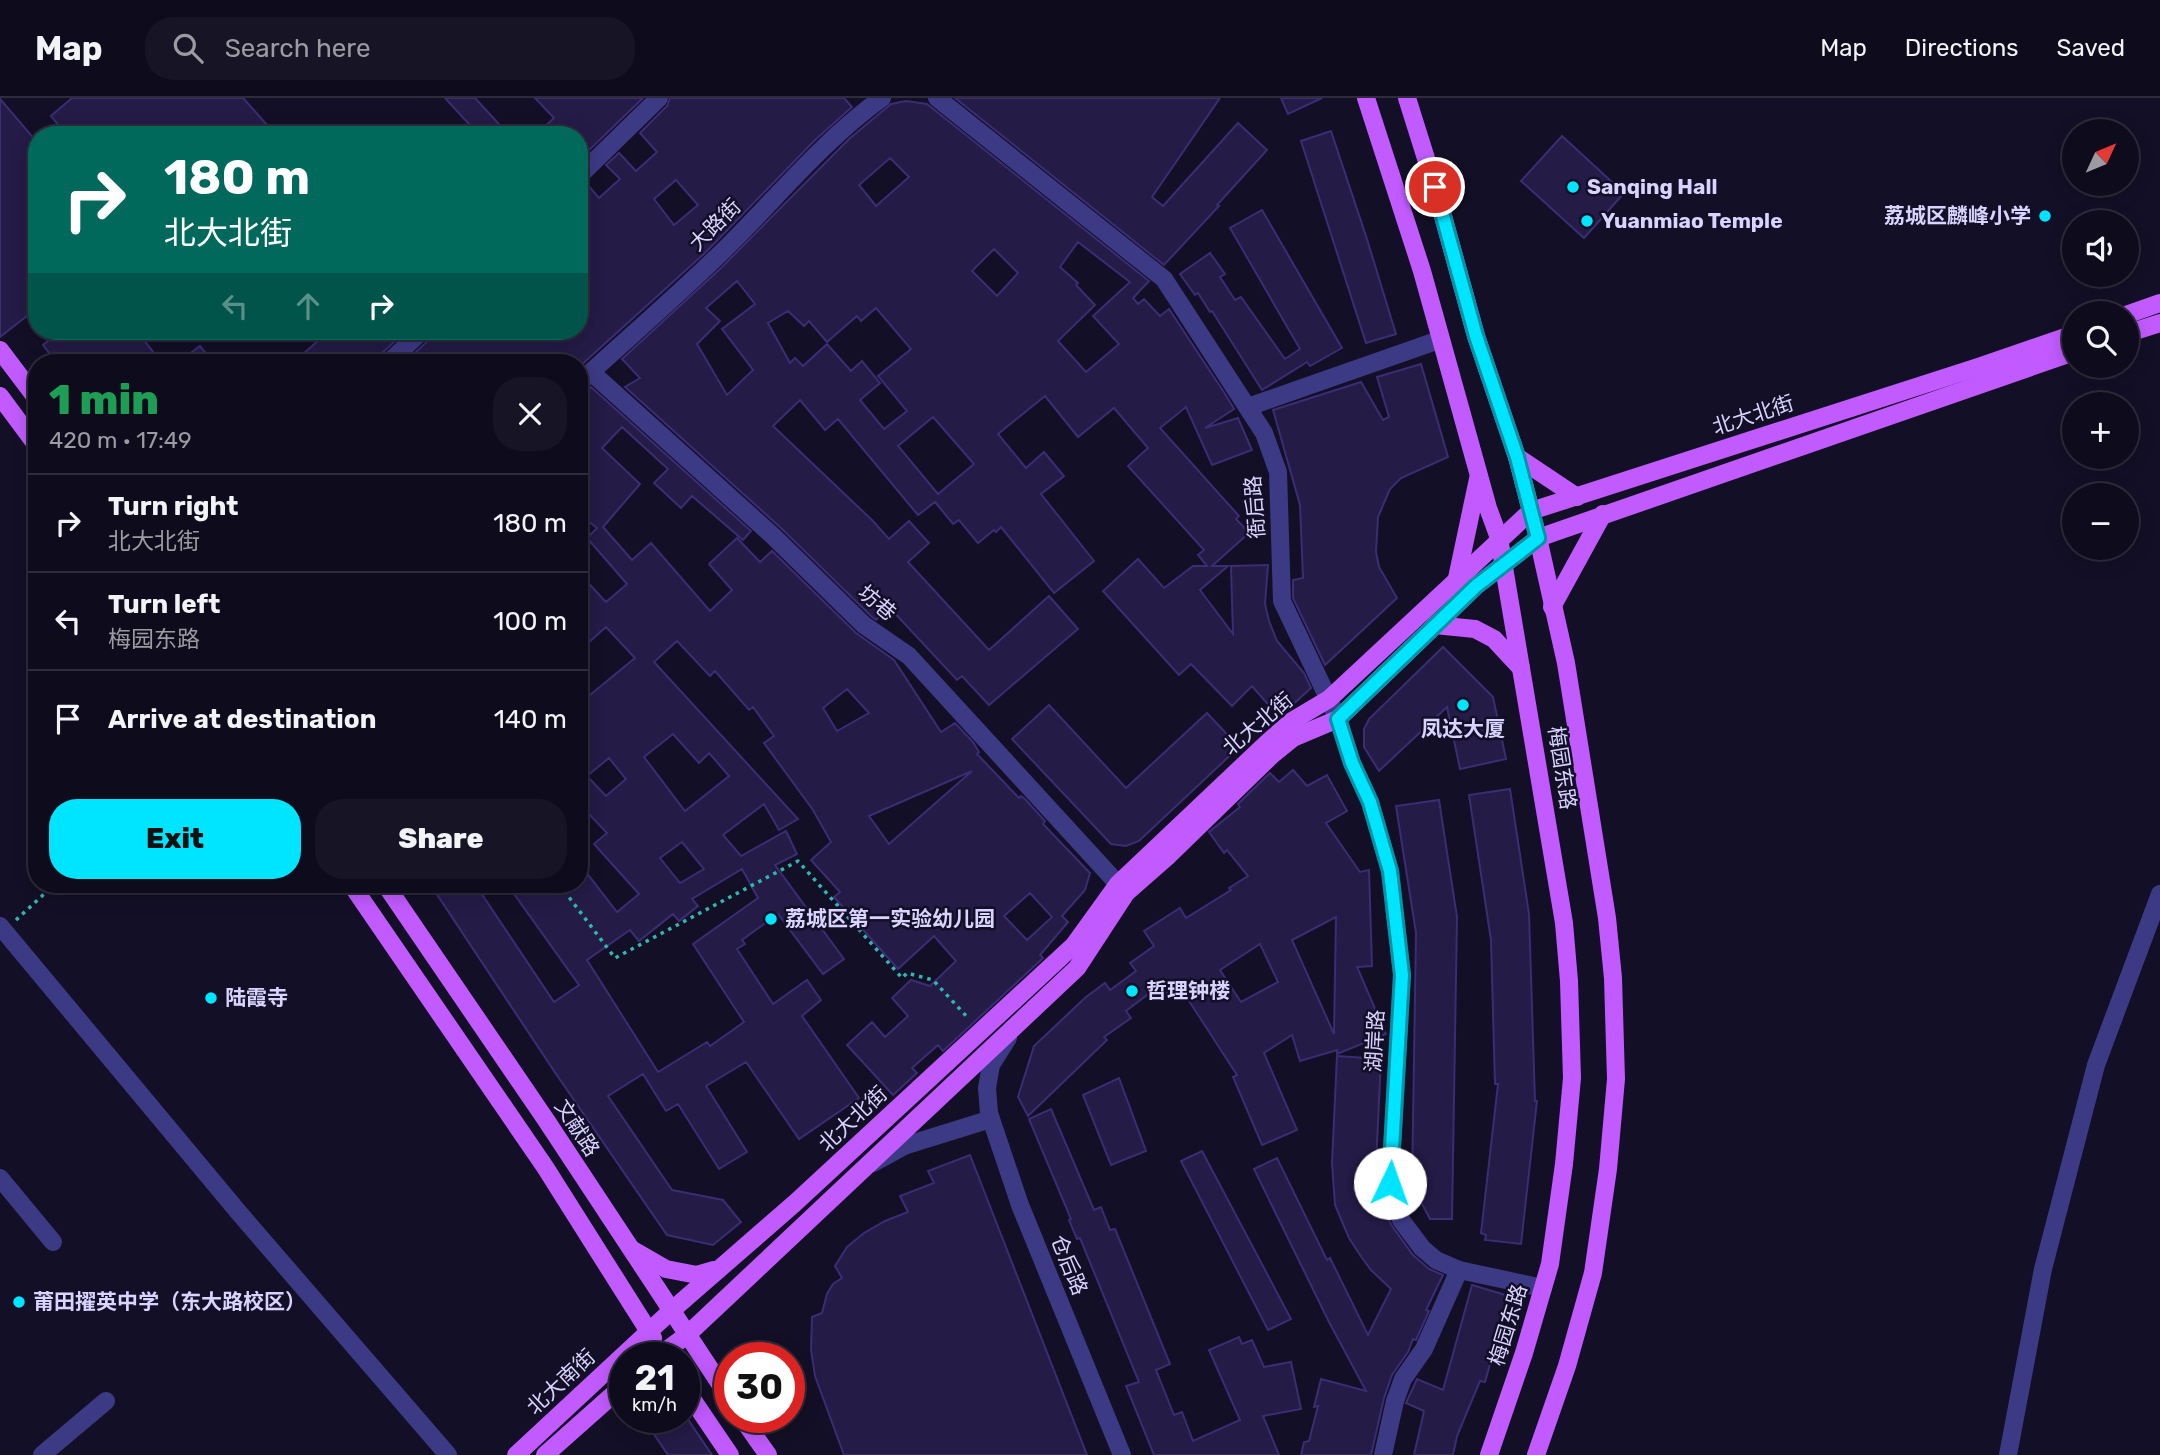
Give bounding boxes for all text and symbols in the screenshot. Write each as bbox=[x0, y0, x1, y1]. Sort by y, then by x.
search box bbox=[145, 17, 635, 80]
text: Map bbox=[35, 29, 103, 68]
icon: search bbox=[169, 29, 207, 67]
text: Search here bbox=[225, 33, 370, 64]
text: Map bbox=[1820, 34, 1867, 62]
text: Directions bbox=[1905, 34, 2018, 62]
text: Saved bbox=[2056, 34, 2125, 62]
north arrow bbox=[2062, 119, 2138, 196]
map controls bbox=[2062, 119, 2139, 560]
text: 180 m bbox=[164, 148, 310, 206]
icon: right bbox=[49, 154, 140, 245]
pin bbox=[1405, 157, 1465, 217]
icon: arrive bbox=[1416, 168, 1454, 206]
place label: Sanqing Hall bbox=[1587, 174, 1717, 199]
marker: Sanqing Hall bbox=[1565, 179, 1581, 195]
street label: 大路街 bbox=[684, 194, 746, 256]
place label: 荔城区麟峰小学 bbox=[1884, 203, 2031, 228]
place label: Yuanmiao Temple bbox=[1601, 208, 1783, 233]
marker: 荔城区麟峰小学 bbox=[2037, 208, 2053, 224]
button: sound bbox=[2062, 210, 2139, 287]
marker: Yuanmiao Temple bbox=[1579, 213, 1595, 229]
text: 北大北街 bbox=[164, 214, 292, 252]
icon: left bbox=[216, 287, 254, 325]
icon: ahead bbox=[289, 287, 327, 325]
icon: right bbox=[362, 287, 400, 325]
button: search bbox=[2062, 301, 2139, 378]
text: 1 min bbox=[49, 375, 159, 425]
button: close bbox=[493, 377, 567, 451]
street label: 北大北街 bbox=[1709, 390, 1797, 439]
button: + bbox=[2062, 392, 2139, 469]
text: 420 m · 17:49 bbox=[49, 426, 192, 454]
street label: 衙后路 bbox=[1240, 475, 1269, 539]
button: − bbox=[2062, 483, 2139, 560]
text: Turn right bbox=[108, 491, 238, 522]
icon: right bbox=[49, 504, 87, 542]
text: 180 m bbox=[493, 508, 567, 539]
text: 北大北街 bbox=[108, 527, 200, 555]
street label: 坊巷 bbox=[853, 580, 901, 626]
text: Turn left bbox=[108, 589, 220, 620]
icon: left bbox=[49, 602, 87, 640]
text: 100 m bbox=[493, 606, 567, 637]
text: 梅园东路 bbox=[108, 625, 200, 653]
street label: 北大北街 bbox=[1217, 687, 1298, 760]
marker: 凤达大厦 bbox=[1455, 697, 1471, 713]
icon: arrive bbox=[49, 700, 87, 738]
text: Arrive at destination bbox=[108, 704, 376, 735]
text: 140 m bbox=[494, 704, 567, 735]
place label: 凤达大厦 bbox=[1421, 716, 1505, 741]
street label: 梅园东路 bbox=[1544, 724, 1581, 811]
button: Exit bbox=[49, 799, 301, 879]
button: Share bbox=[315, 799, 567, 879]
place label: 荔城区第一实验幼儿园 bbox=[785, 906, 995, 931]
marker: 荔城区第一实验幼儿园 bbox=[763, 911, 779, 927]
place label: 哲理钟楼 bbox=[1146, 978, 1230, 1003]
marker: 哲理钟楼 bbox=[1124, 983, 1140, 999]
place label: 陆霞寺 bbox=[225, 985, 288, 1010]
marker: 陆霞寺 bbox=[203, 990, 219, 1006]
street label: 湖岸路 bbox=[1360, 1009, 1389, 1073]
street label: 北大北街 bbox=[813, 1081, 892, 1156]
street label: 文献路 bbox=[550, 1095, 605, 1161]
position arrow bbox=[1353, 1146, 1427, 1220]
street label: 仓后路 bbox=[1046, 1231, 1093, 1299]
street label: 梅园东路 bbox=[1483, 1281, 1532, 1369]
place label: 莆田擢英中学（东大路校区） bbox=[33, 1289, 306, 1314]
marker: 莆田擢英中学（东大路校区） bbox=[11, 1294, 27, 1310]
speed limit sign: 30 bbox=[714, 1342, 805, 1433]
street label: 北大南街 bbox=[521, 1344, 600, 1419]
text: 21 bbox=[634, 1357, 675, 1399]
text: km/h bbox=[632, 1394, 677, 1416]

